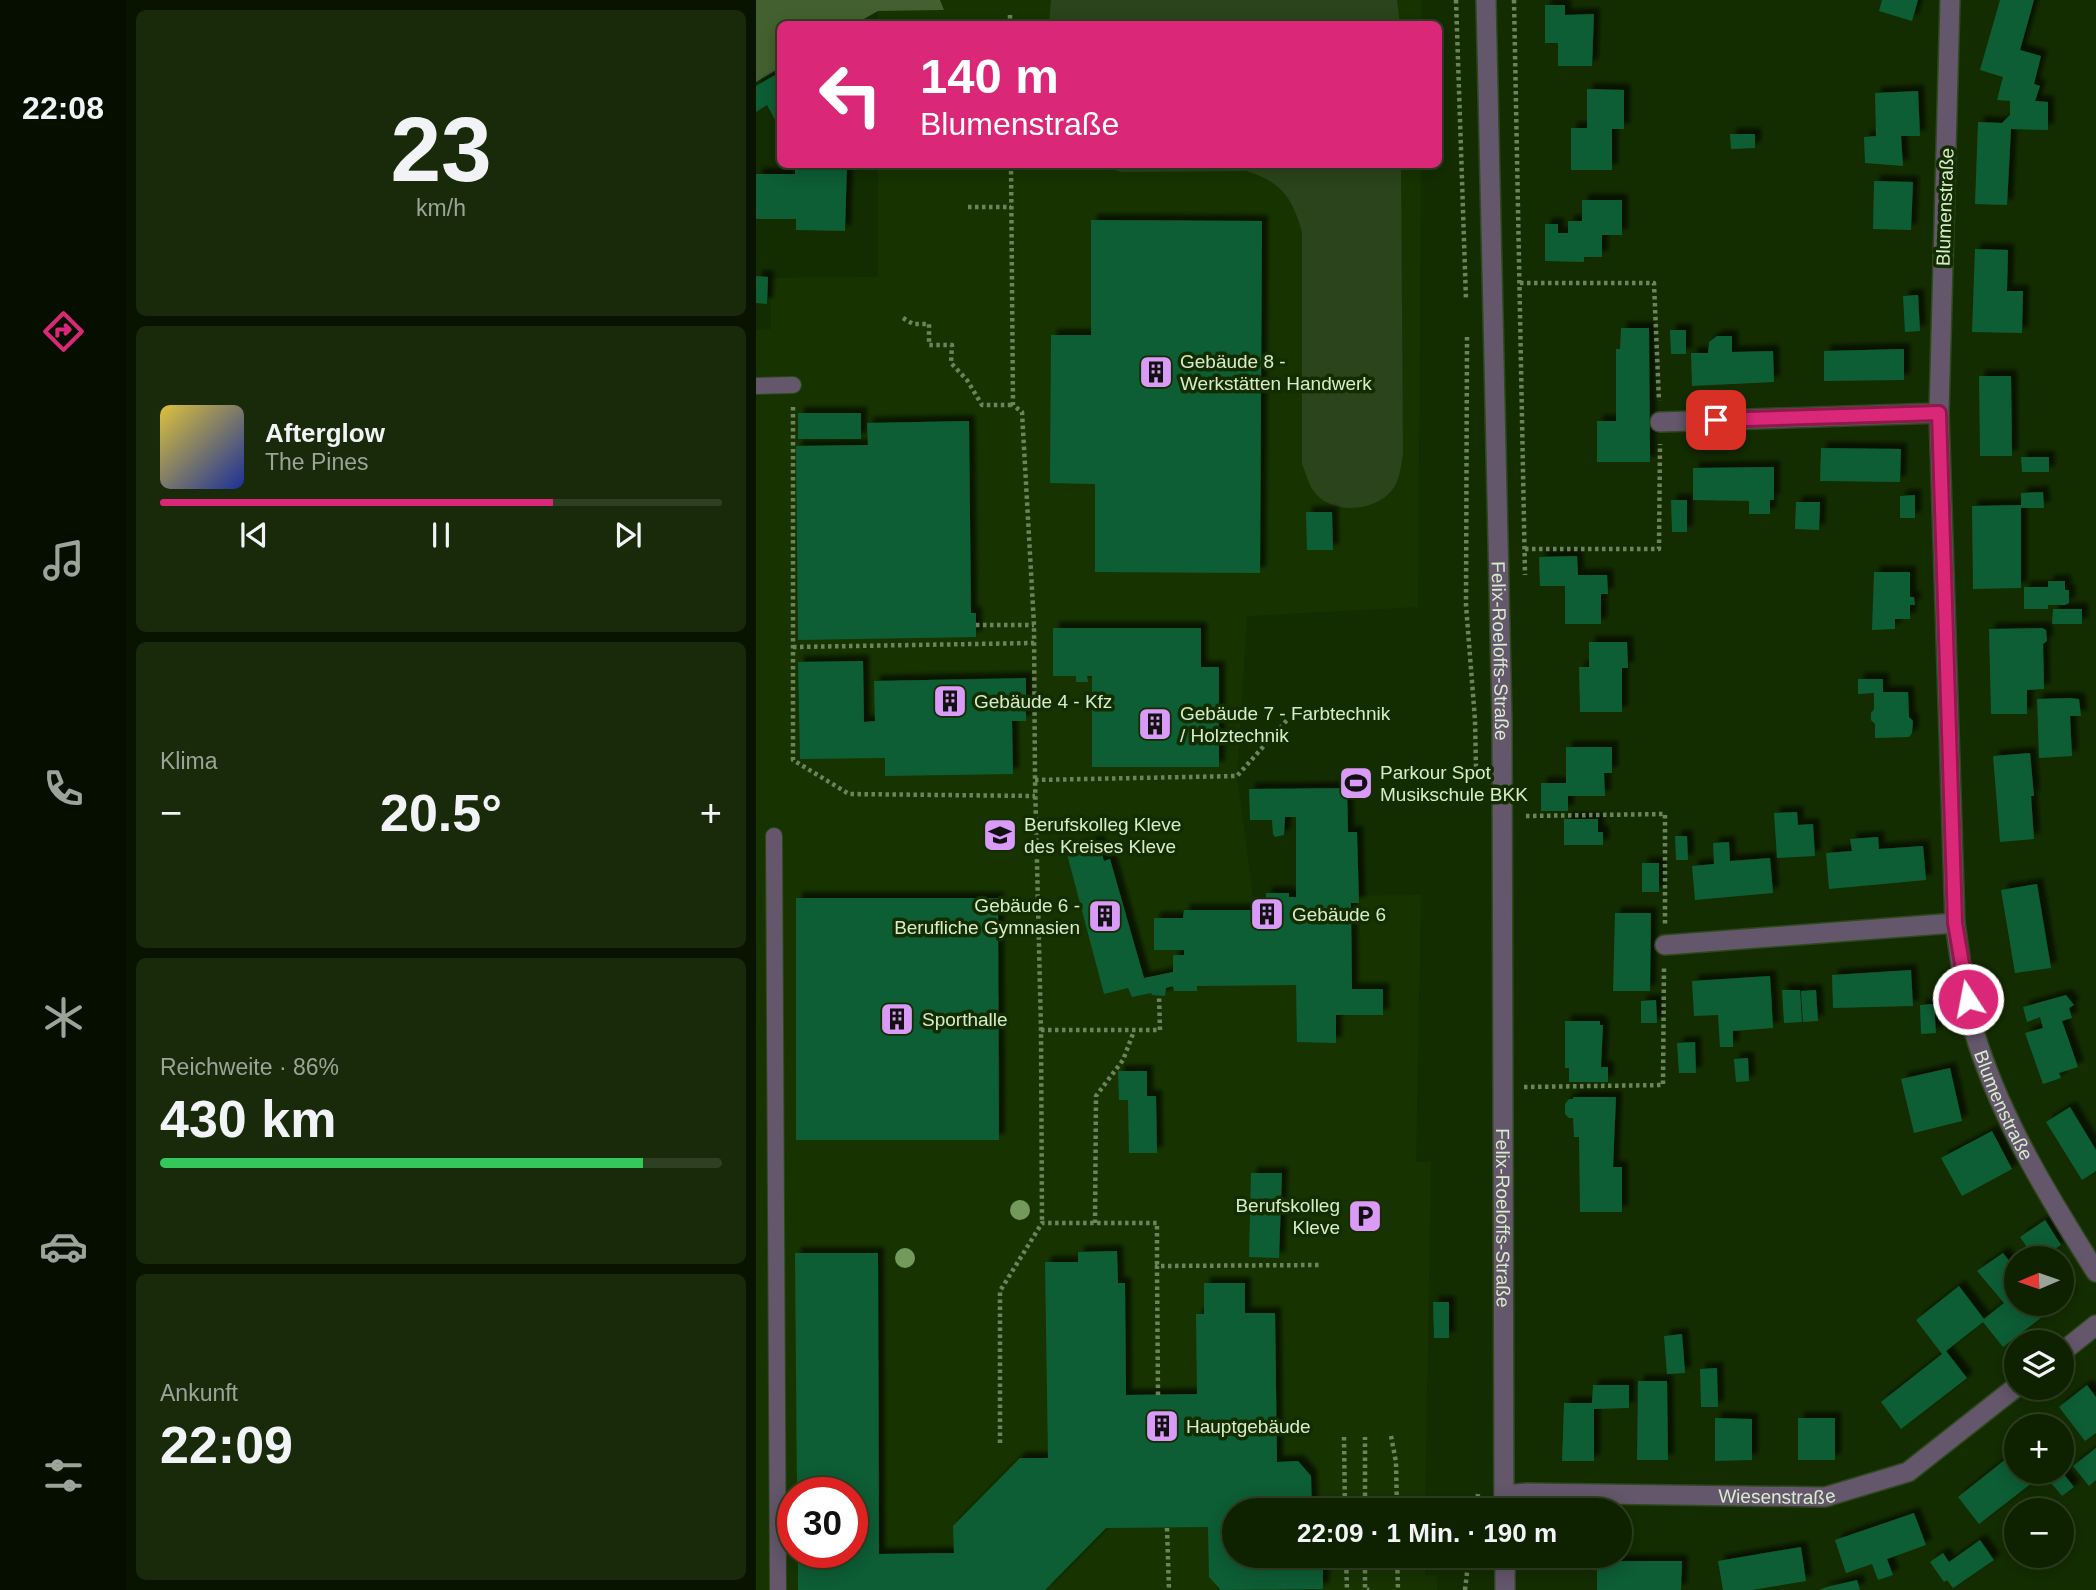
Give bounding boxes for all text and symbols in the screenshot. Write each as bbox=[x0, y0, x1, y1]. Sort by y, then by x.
icon: left bbox=[805, 49, 896, 140]
text: 140 m bbox=[920, 49, 1059, 103]
text: 22:08 bbox=[22, 90, 104, 126]
text: 23 bbox=[390, 99, 492, 200]
text: Blumenstraße bbox=[920, 106, 1119, 142]
street label: Blumenstraße bbox=[1932, 148, 1958, 266]
text: km/h bbox=[416, 195, 466, 221]
icon: directions bbox=[39, 307, 88, 356]
place label: Gebäude 8 - Werkstätten Handwerk bbox=[1180, 351, 1372, 394]
building icon: Gebäude 8 - Werkstätten Handwerk bbox=[1137, 353, 1175, 391]
pin bbox=[1686, 390, 1746, 450]
icon: arrive bbox=[1697, 401, 1735, 439]
text: Afterglow bbox=[265, 418, 385, 448]
text: The Pines bbox=[265, 449, 369, 475]
icon: previous bbox=[235, 516, 273, 554]
icon: pause bbox=[422, 516, 460, 554]
icon: next bbox=[609, 516, 647, 554]
icon: music bbox=[39, 536, 88, 585]
street label: Felix-Roeloffs-Straße bbox=[1488, 561, 1513, 740]
building icon: Gebäude 4 - Kfz bbox=[931, 682, 969, 720]
place label: Gebäude 4 - Kfz bbox=[974, 691, 1112, 712]
place label: Gebäude 7 - Farbtechnik / Holztechnik bbox=[1180, 703, 1391, 746]
building icon: Gebäude 7 - Farbtechnik / Holztechnik bbox=[1136, 705, 1174, 743]
text: Klima bbox=[160, 748, 218, 774]
place label: Parkour Spot Musikschule BKK bbox=[1380, 762, 1528, 805]
icon: phone bbox=[39, 764, 88, 813]
sports icon: Parkour Spot Musikschule BKK bbox=[1337, 764, 1375, 802]
text: 20.5° bbox=[380, 784, 502, 842]
text: − bbox=[160, 792, 182, 834]
text: + bbox=[700, 792, 722, 834]
place label: Berufskolleg Kleve des Kreises Kleve bbox=[1024, 814, 1181, 857]
school or university icon: Berufskolleg Kleve des Kreises Kleve bbox=[981, 816, 1019, 854]
place label: Gebäude 6 - Berufliche Gymnasien bbox=[894, 895, 1080, 938]
building icon: Gebäude 6 bbox=[1248, 895, 1286, 933]
building icon: Gebäude 6 - Berufliche Gymnasien bbox=[1086, 897, 1124, 935]
place label: Gebäude 6 bbox=[1292, 904, 1386, 925]
position arrow bbox=[1931, 962, 2005, 1036]
icon: climate bbox=[39, 993, 88, 1042]
building icon: Sporthalle bbox=[878, 1000, 916, 1038]
place label: Sporthalle bbox=[922, 1009, 1008, 1030]
street label: Blumenstraße bbox=[1970, 1047, 2038, 1164]
text: Reichweite · 86% bbox=[160, 1054, 339, 1080]
text: 430 km bbox=[160, 1090, 336, 1148]
street label: Felix-Roeloffs-Straße bbox=[1493, 1128, 1514, 1307]
place label: Berufskolleg Kleve bbox=[1235, 1195, 1340, 1238]
parking icon: Berufskolleg Kleve bbox=[1346, 1197, 1384, 1235]
icon: car bbox=[39, 1222, 88, 1271]
north arrow bbox=[2004, 1246, 2074, 1316]
map controls bbox=[2004, 1246, 2074, 1568]
button: layers bbox=[2004, 1330, 2074, 1400]
text: Ankunft bbox=[160, 1380, 238, 1406]
building icon: Hauptgebäude bbox=[1143, 1407, 1181, 1445]
button: + bbox=[2004, 1414, 2074, 1484]
text: 22:09 bbox=[160, 1416, 293, 1474]
place label: Hauptgebäude bbox=[1186, 1416, 1311, 1437]
icon: filters bbox=[39, 1451, 88, 1500]
speed limit sign: 30 bbox=[777, 1477, 868, 1568]
street label: Wiesenstraße bbox=[1718, 1484, 1838, 1507]
button: − bbox=[2004, 1498, 2074, 1568]
text: 22:09 · 1 Min. · 190 m bbox=[1297, 1518, 1557, 1548]

